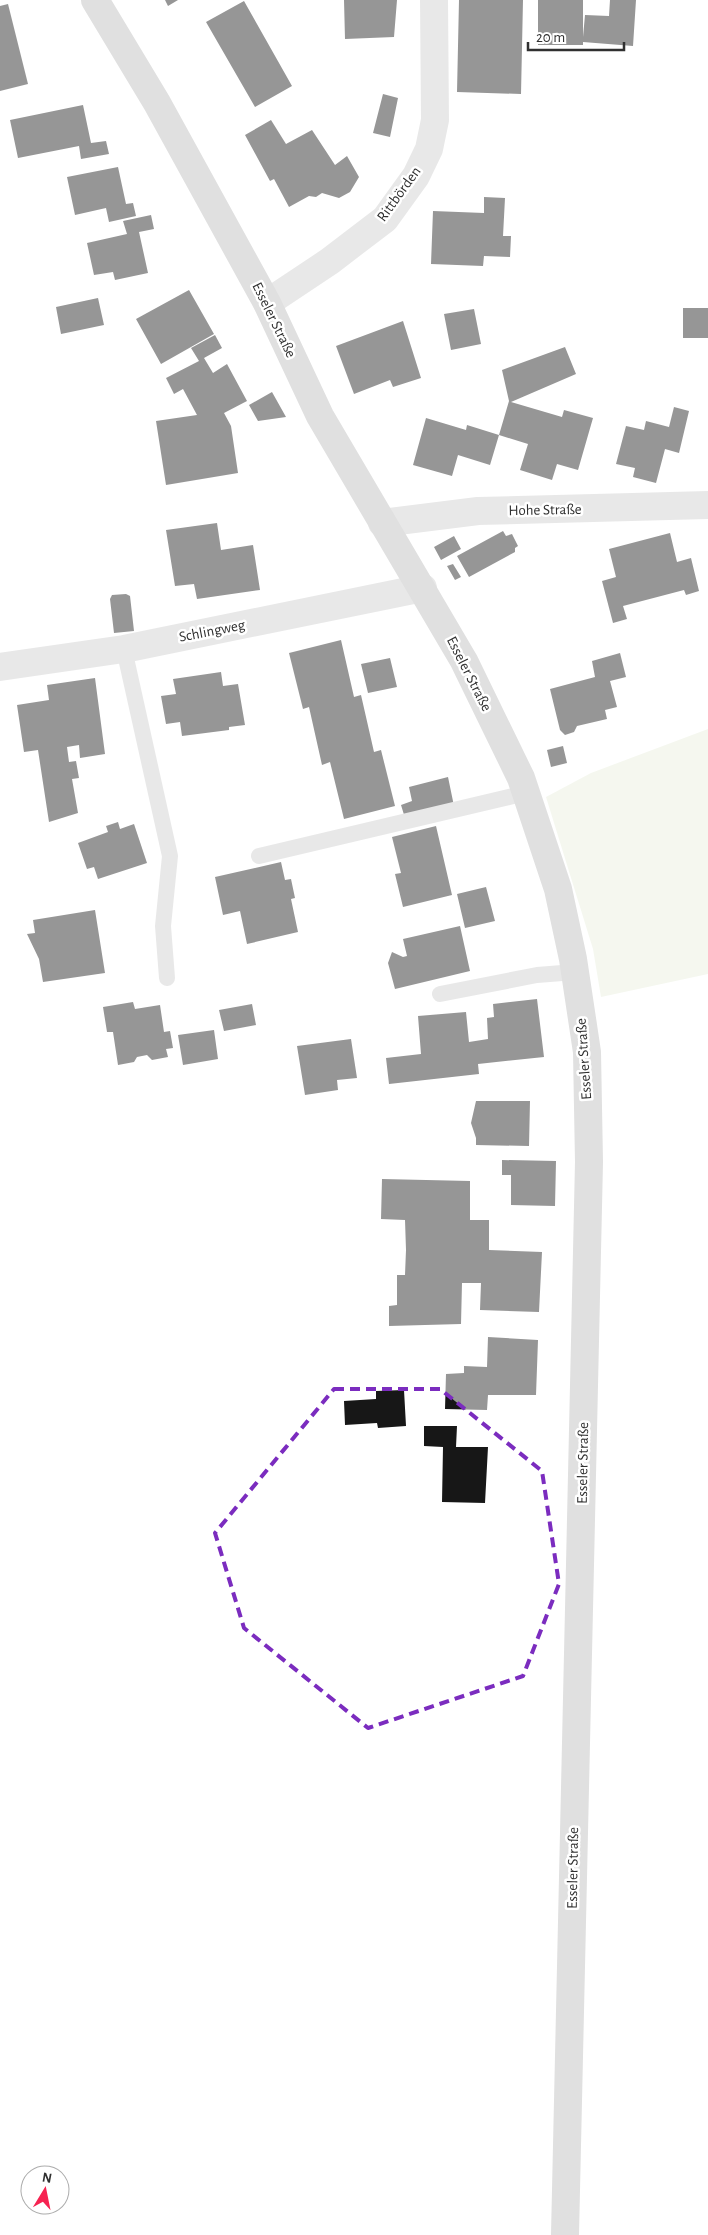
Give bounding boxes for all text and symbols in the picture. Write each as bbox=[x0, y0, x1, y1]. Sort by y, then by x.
scale bar bbox=[528, 20, 624, 52]
text: 20 m bbox=[536, 30, 565, 45]
street label: Rittbörden bbox=[374, 164, 424, 224]
street label: Esseler Straße bbox=[249, 280, 299, 360]
street label: Hohe Straße bbox=[508, 502, 582, 518]
street label: Schlingweg bbox=[178, 617, 247, 645]
street label: Esseler Straße bbox=[444, 634, 494, 714]
street label: Esseler Straße bbox=[574, 1018, 594, 1100]
street label: Esseler Straße bbox=[575, 1422, 591, 1504]
street label: Esseler Straße bbox=[565, 1827, 581, 1909]
north arrow bbox=[20, 2165, 70, 2215]
text: N bbox=[41, 2170, 53, 2186]

